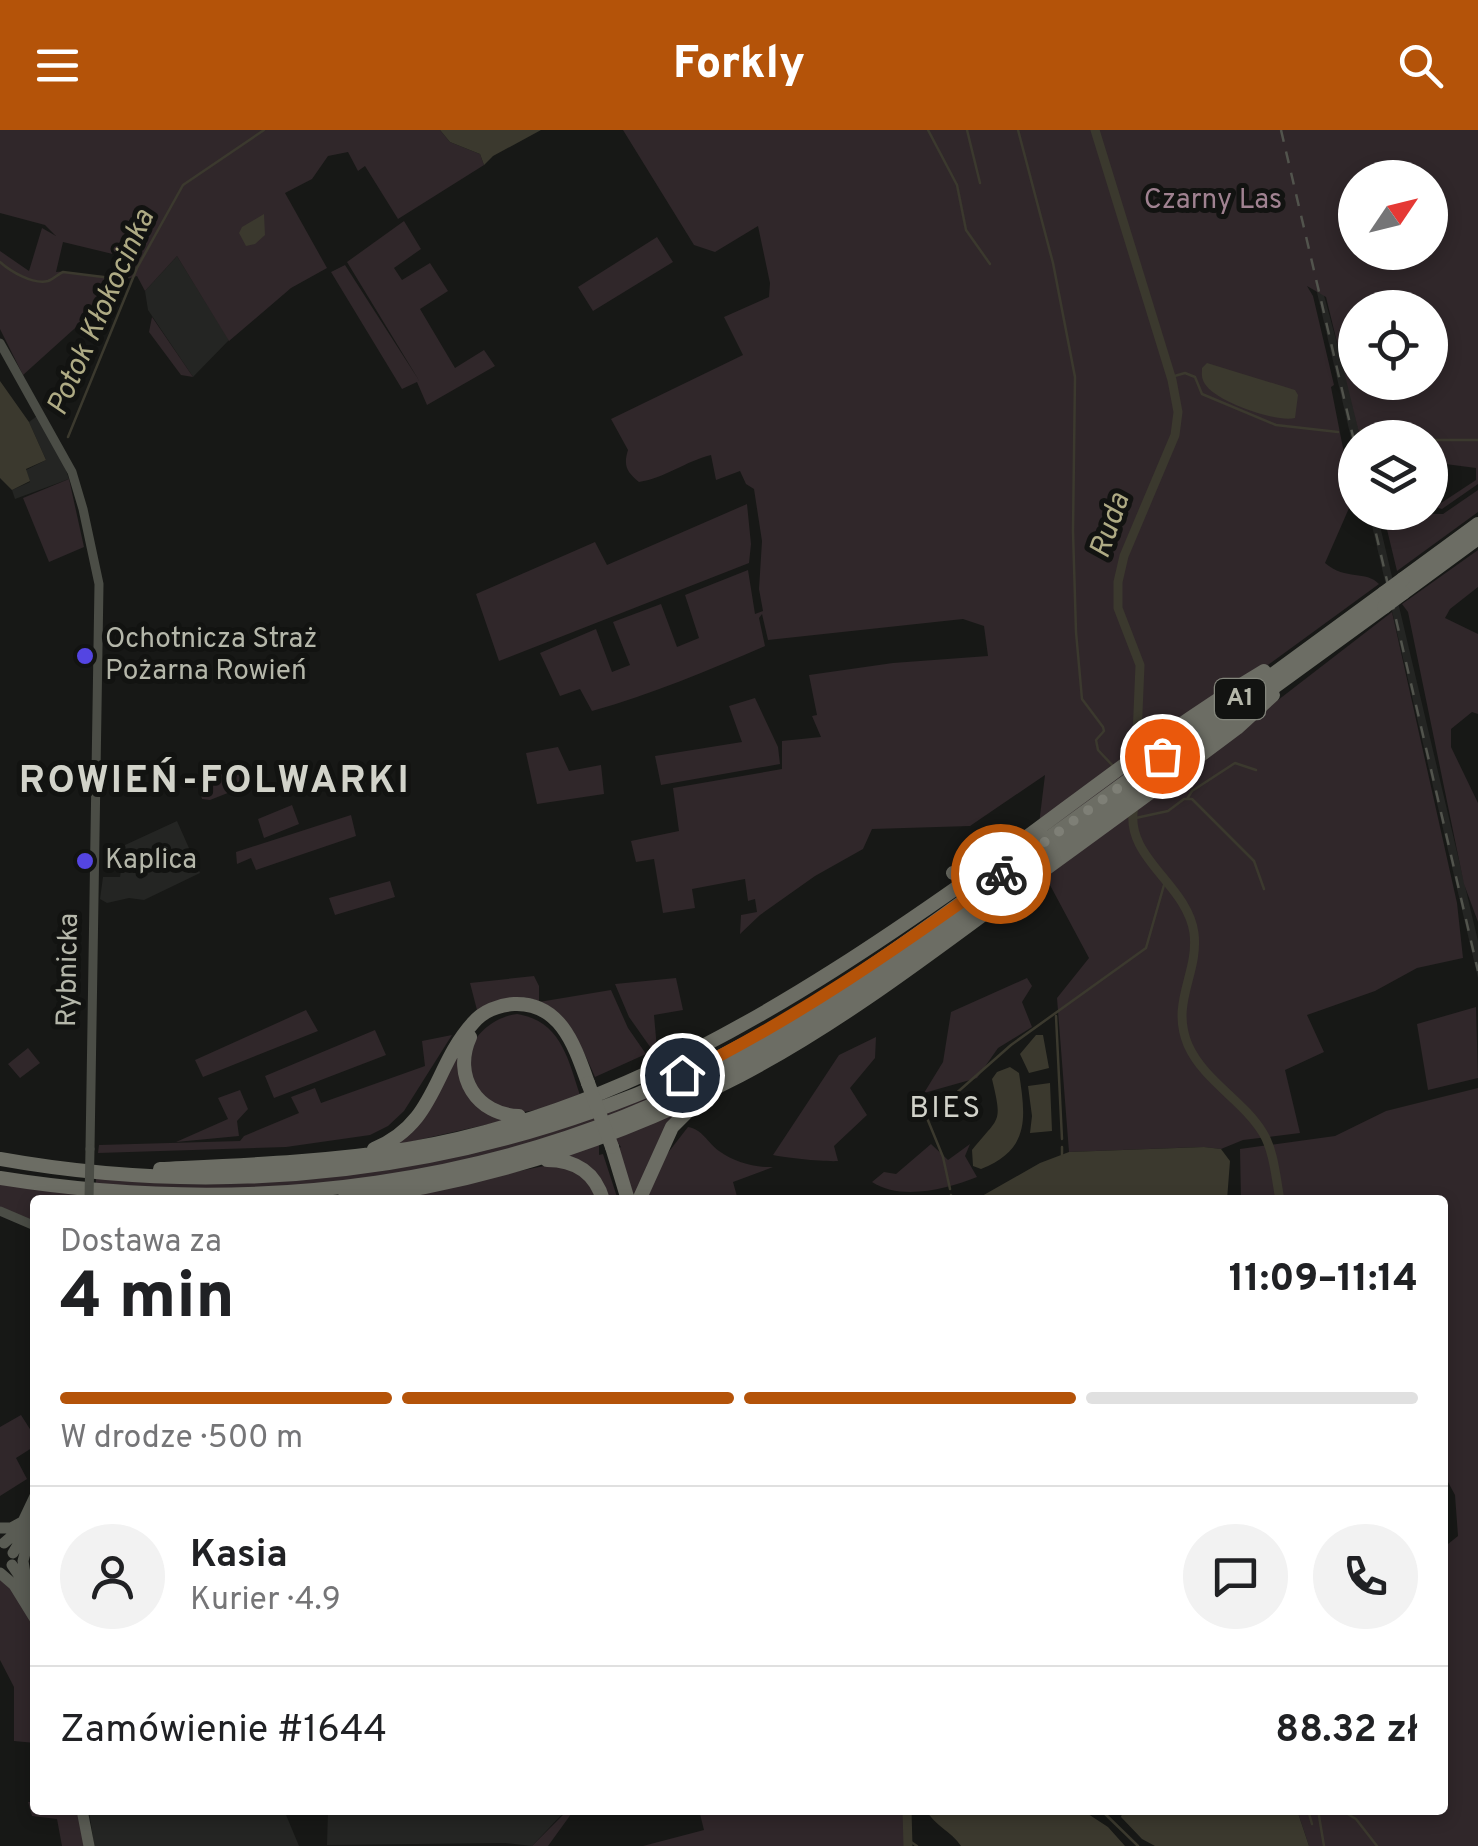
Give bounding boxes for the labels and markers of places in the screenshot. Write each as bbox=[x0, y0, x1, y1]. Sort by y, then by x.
place label: Ochotnicza Straż Pożarna Rowień bbox=[105, 622, 317, 690]
marker: Ochotnicza Straż Pożarna Rowień bbox=[74, 645, 96, 667]
pin bbox=[1120, 714, 1205, 799]
place label: Kaplica bbox=[105, 843, 197, 879]
marker: Kaplica bbox=[74, 850, 96, 872]
pin bbox=[640, 1033, 725, 1118]

